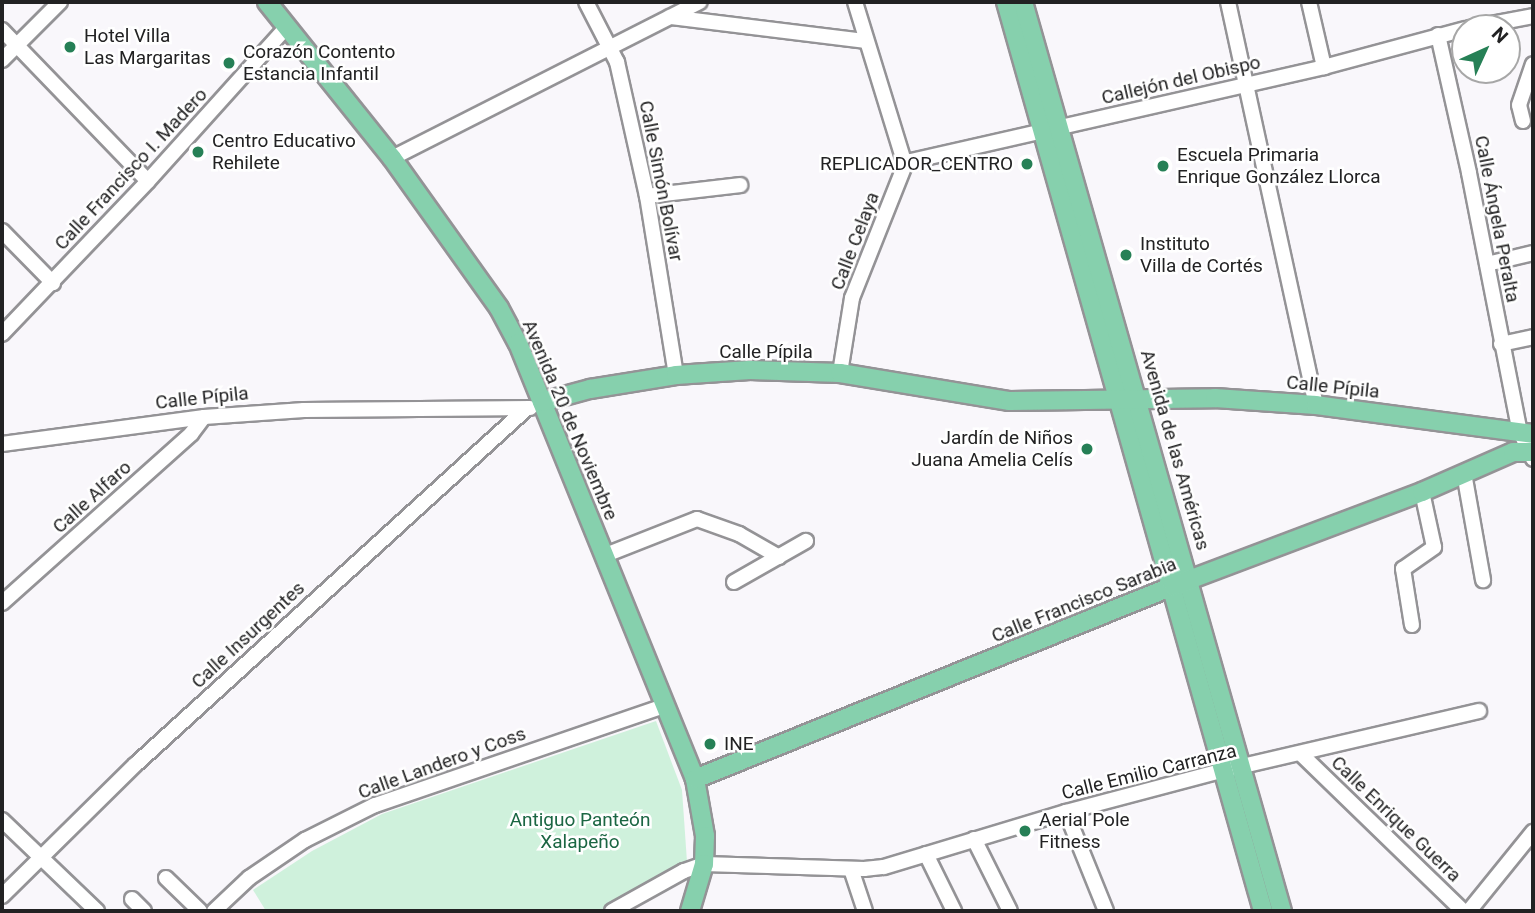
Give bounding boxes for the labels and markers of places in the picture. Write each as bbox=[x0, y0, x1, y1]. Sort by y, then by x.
place label: Hotel Villa Las Margaritas bbox=[84, 25, 211, 69]
marker: Hotel Villa Las Margaritas bbox=[62, 39, 78, 55]
place label: Corazón Contento Estancia Infantil bbox=[243, 41, 395, 85]
marker: Corazón Contento Estancia Infantil bbox=[221, 55, 237, 71]
place label: Centro Educativo Rehilete bbox=[212, 130, 356, 174]
marker: Centro Educativo Rehilete bbox=[190, 144, 206, 160]
place label: Escuela Primaria Enrique González Llorca bbox=[1177, 144, 1381, 188]
place label: REPLICADOR_CENTRO bbox=[820, 153, 1013, 175]
marker: REPLICADOR_CENTRO bbox=[1019, 156, 1035, 172]
marker: Escuela Primaria Enrique González Llorca bbox=[1155, 158, 1171, 174]
place label: Instituto Villa de Cortés bbox=[1140, 233, 1263, 277]
marker: Instituto Villa de Cortés bbox=[1118, 247, 1134, 263]
place label: Jardín de Niños Juana Amelia Celís bbox=[911, 427, 1073, 471]
marker: Jardín de Niños Juana Amelia Celís bbox=[1079, 441, 1095, 457]
place label: INE bbox=[724, 733, 754, 755]
marker: INE bbox=[702, 736, 718, 752]
place label: Aerial Pole Fitness bbox=[1039, 809, 1130, 853]
marker: Aerial Pole Fitness bbox=[1017, 823, 1033, 839]

